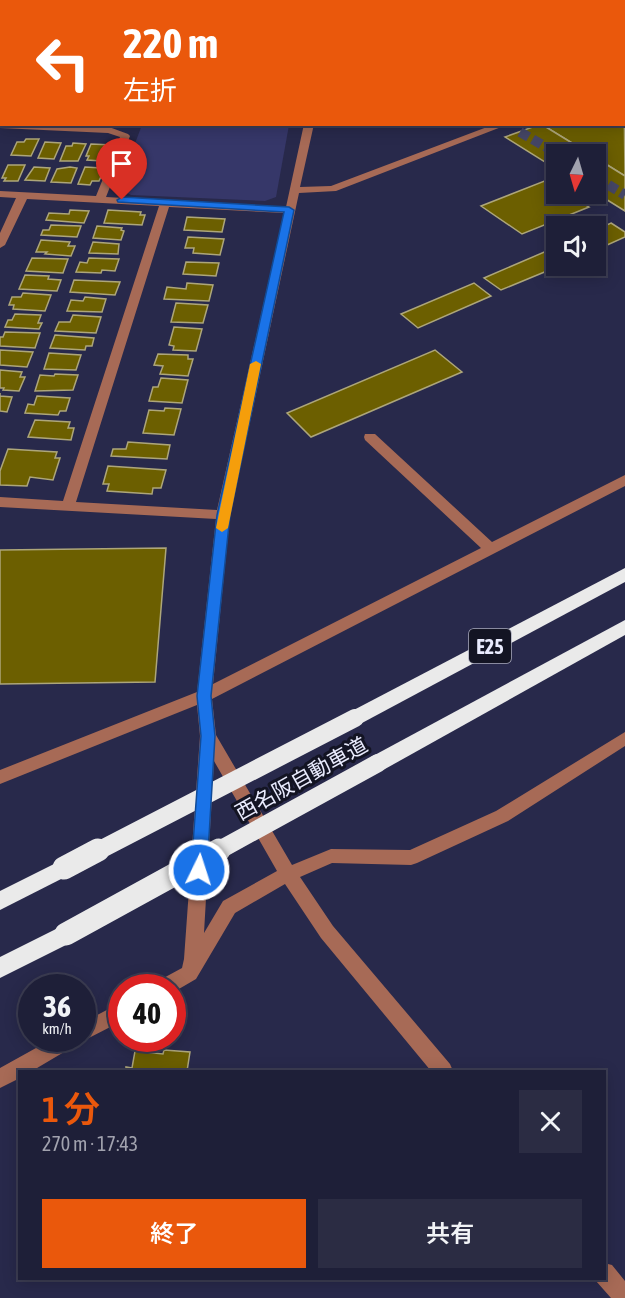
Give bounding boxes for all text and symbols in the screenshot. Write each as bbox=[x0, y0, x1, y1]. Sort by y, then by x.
text: 220 m bbox=[123, 19, 218, 67]
icon: left bbox=[24, 24, 102, 102]
text: 左折 bbox=[123, 75, 177, 106]
pin bbox=[96, 138, 147, 200]
north arrow bbox=[546, 144, 606, 204]
map controls bbox=[546, 144, 606, 276]
icon: arrive bbox=[105, 147, 138, 180]
button: sound bbox=[546, 216, 606, 276]
road number: E25 bbox=[469, 629, 511, 663]
street label: 西名阪自動車道 bbox=[231, 732, 371, 824]
position arrow bbox=[167, 838, 231, 902]
speed limit sign: 40 bbox=[108, 974, 186, 1052]
text: 36 bbox=[43, 989, 71, 1023]
text: km/h bbox=[42, 1020, 72, 1037]
text: 1 分 bbox=[42, 1088, 100, 1130]
button: close bbox=[519, 1090, 582, 1153]
text: 270 m · 17:43 bbox=[42, 1132, 138, 1155]
button: 終了 bbox=[42, 1199, 306, 1268]
button: 共有 bbox=[318, 1199, 582, 1268]

